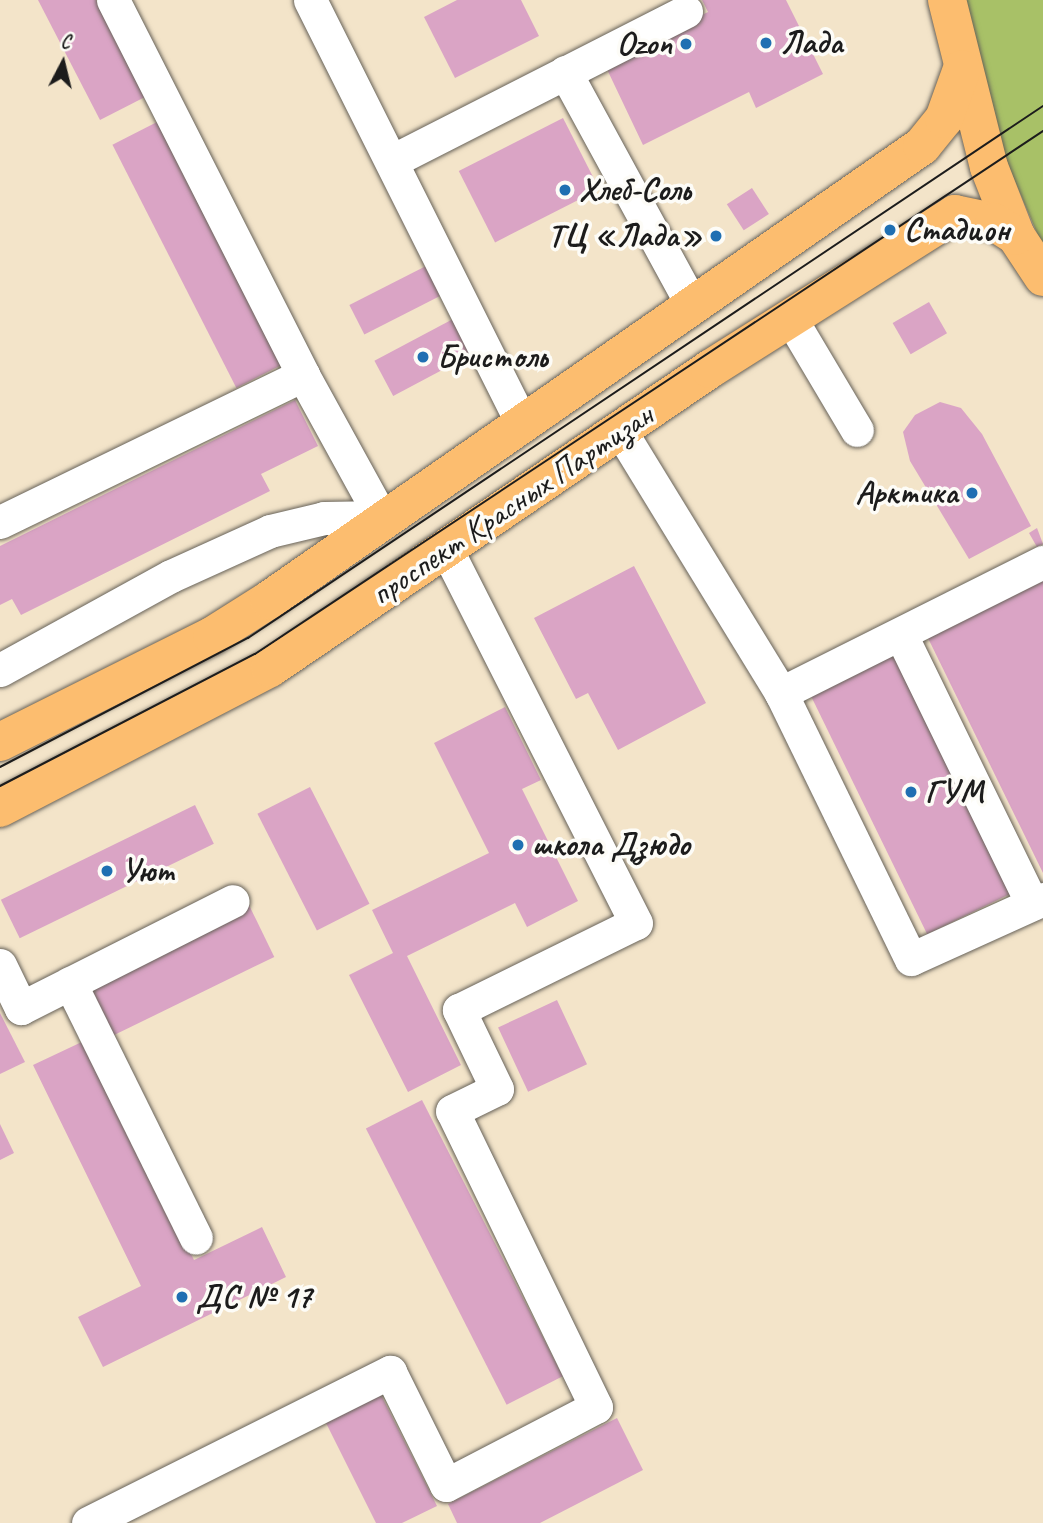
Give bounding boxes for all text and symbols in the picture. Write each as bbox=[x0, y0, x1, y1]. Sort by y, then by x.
place label: Лада bbox=[780, 23, 843, 63]
place label: Ozon bbox=[617, 24, 672, 64]
north arrow bbox=[28, 28, 98, 98]
text: С bbox=[59, 30, 72, 55]
marker: Лада bbox=[758, 35, 774, 51]
marker: Ozon bbox=[678, 36, 694, 52]
place label: Хлеб-Соль bbox=[579, 170, 691, 210]
marker: Хлеб-Соль bbox=[557, 182, 573, 198]
place label: Стадион bbox=[904, 210, 1010, 250]
place label: ТЦ «Лада» bbox=[548, 216, 702, 256]
marker: Стадион bbox=[882, 222, 898, 238]
marker: ТЦ «Лада» bbox=[708, 228, 724, 244]
place label: Бристоль bbox=[437, 337, 547, 377]
marker: Бристоль bbox=[415, 349, 431, 365]
street label: проспект Красных Партизан bbox=[362, 395, 662, 615]
place label: Арктика bbox=[856, 473, 958, 513]
marker: Арктика bbox=[964, 485, 980, 501]
place label: ГУМ bbox=[925, 772, 984, 812]
marker: ГУМ bbox=[903, 784, 919, 800]
place label: школа Дзюдо bbox=[532, 825, 688, 865]
marker: школа Дзюдо bbox=[510, 837, 526, 853]
place label: Уют bbox=[121, 851, 173, 891]
marker: Уют bbox=[99, 863, 115, 879]
place label: ДС № 17 bbox=[196, 1277, 311, 1317]
marker: ДС № 17 bbox=[174, 1289, 190, 1305]

